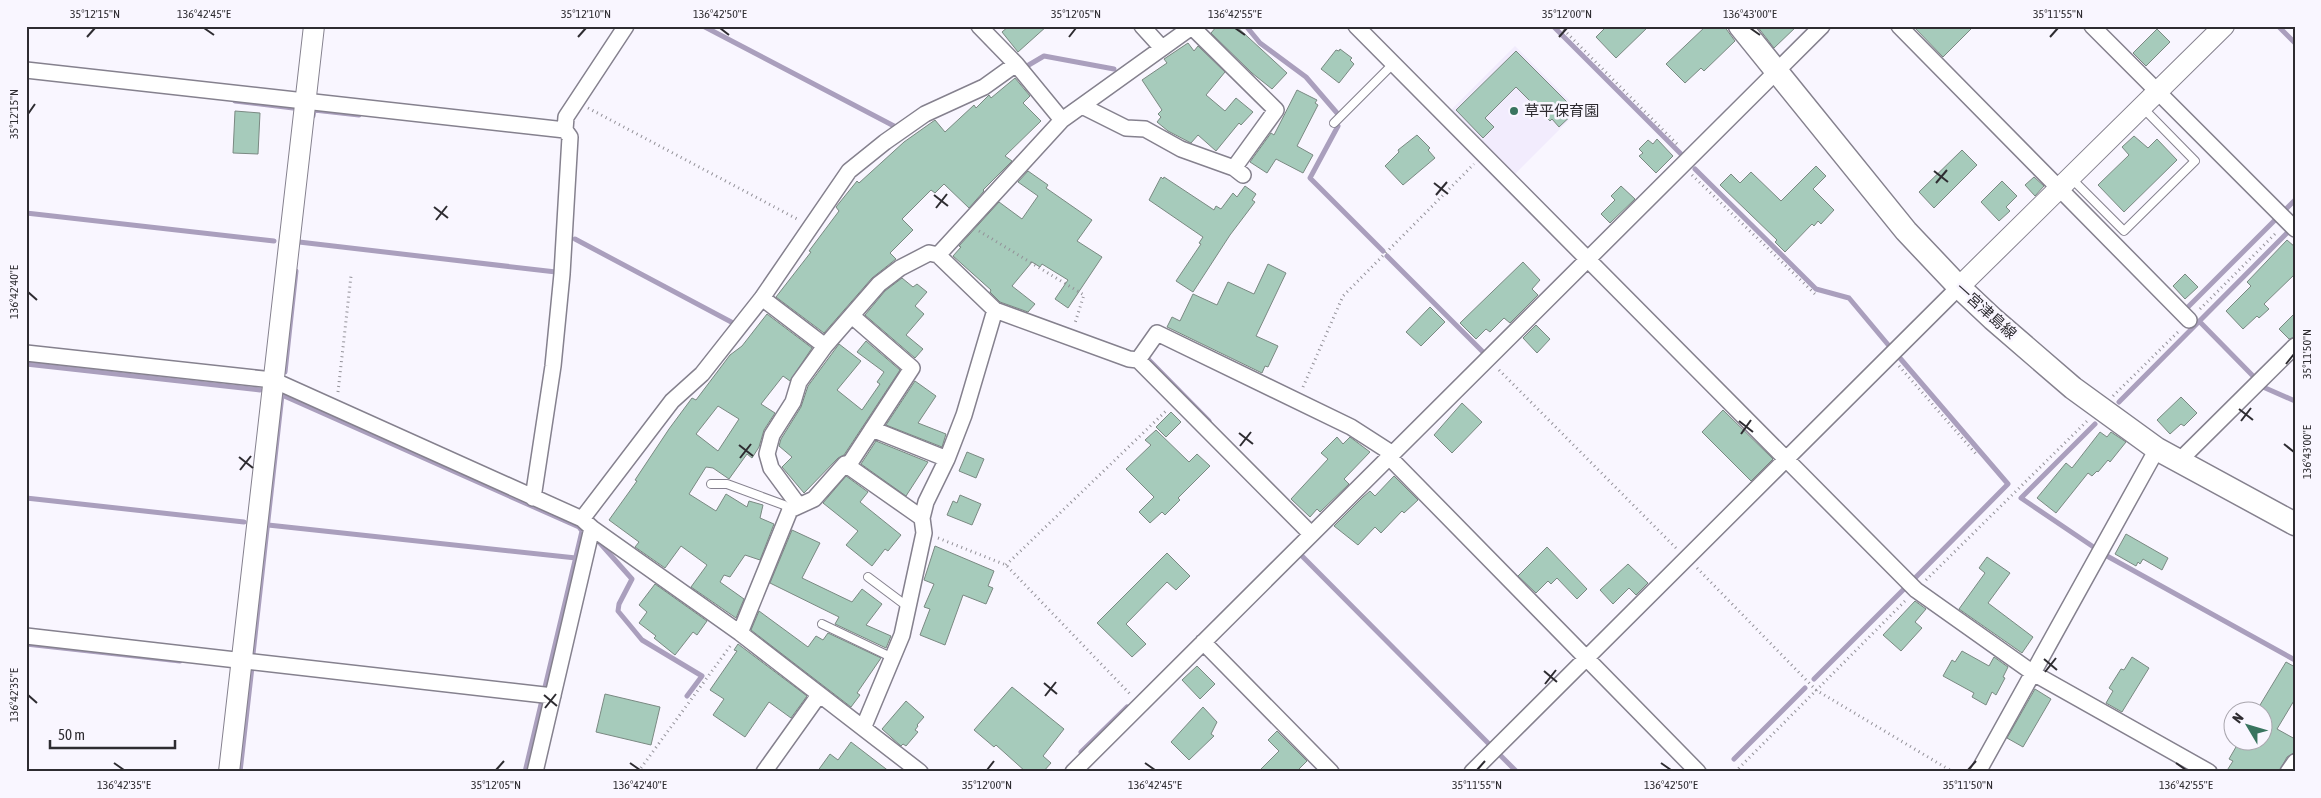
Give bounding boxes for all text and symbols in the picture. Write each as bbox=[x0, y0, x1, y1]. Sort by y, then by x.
text: 35°12'15"N bbox=[70, 7, 120, 21]
text: 136°42'45"E bbox=[177, 7, 231, 21]
text: 35°12'10"N bbox=[561, 7, 611, 21]
text: 136°42'50"E bbox=[693, 7, 747, 21]
text: 35°12'05"N bbox=[1051, 7, 1101, 21]
text: 136°42'55"E bbox=[1208, 7, 1262, 21]
text: 35°12'00"N bbox=[1542, 7, 1592, 21]
text: 136°43'00"E bbox=[1723, 7, 1777, 21]
text: 35°11'55"N bbox=[2033, 7, 2083, 21]
text: 35°12'15"N bbox=[7, 89, 21, 139]
place label: 草平保育園 bbox=[1524, 102, 1599, 119]
marker: 草平保育園 bbox=[1508, 105, 1520, 117]
text: 136°42'40"E bbox=[7, 265, 21, 319]
street label: 一宮津島線 bbox=[1953, 279, 2020, 342]
text: 35°11'50"N bbox=[2300, 329, 2314, 379]
text: 136°43'00"E bbox=[2300, 425, 2314, 479]
text: 136°42'35"E bbox=[7, 668, 21, 722]
north arrow bbox=[2224, 700, 2274, 750]
text: N bbox=[2229, 710, 2247, 726]
scale bar bbox=[50, 718, 175, 750]
text: 50 m bbox=[58, 726, 85, 743]
text: 136°42'35"E bbox=[97, 778, 151, 792]
text: 35°12'05"N bbox=[471, 778, 521, 792]
text: 136°42'40"E bbox=[613, 778, 667, 792]
text: 35°12'00"N bbox=[962, 778, 1012, 792]
text: 136°42'45"E bbox=[1128, 778, 1182, 792]
text: 35°11'55"N bbox=[1452, 778, 1502, 792]
text: 136°42'50"E bbox=[1644, 778, 1698, 792]
text: 35°11'50"N bbox=[1943, 778, 1993, 792]
text: 136°42'55"E bbox=[2159, 778, 2213, 792]

